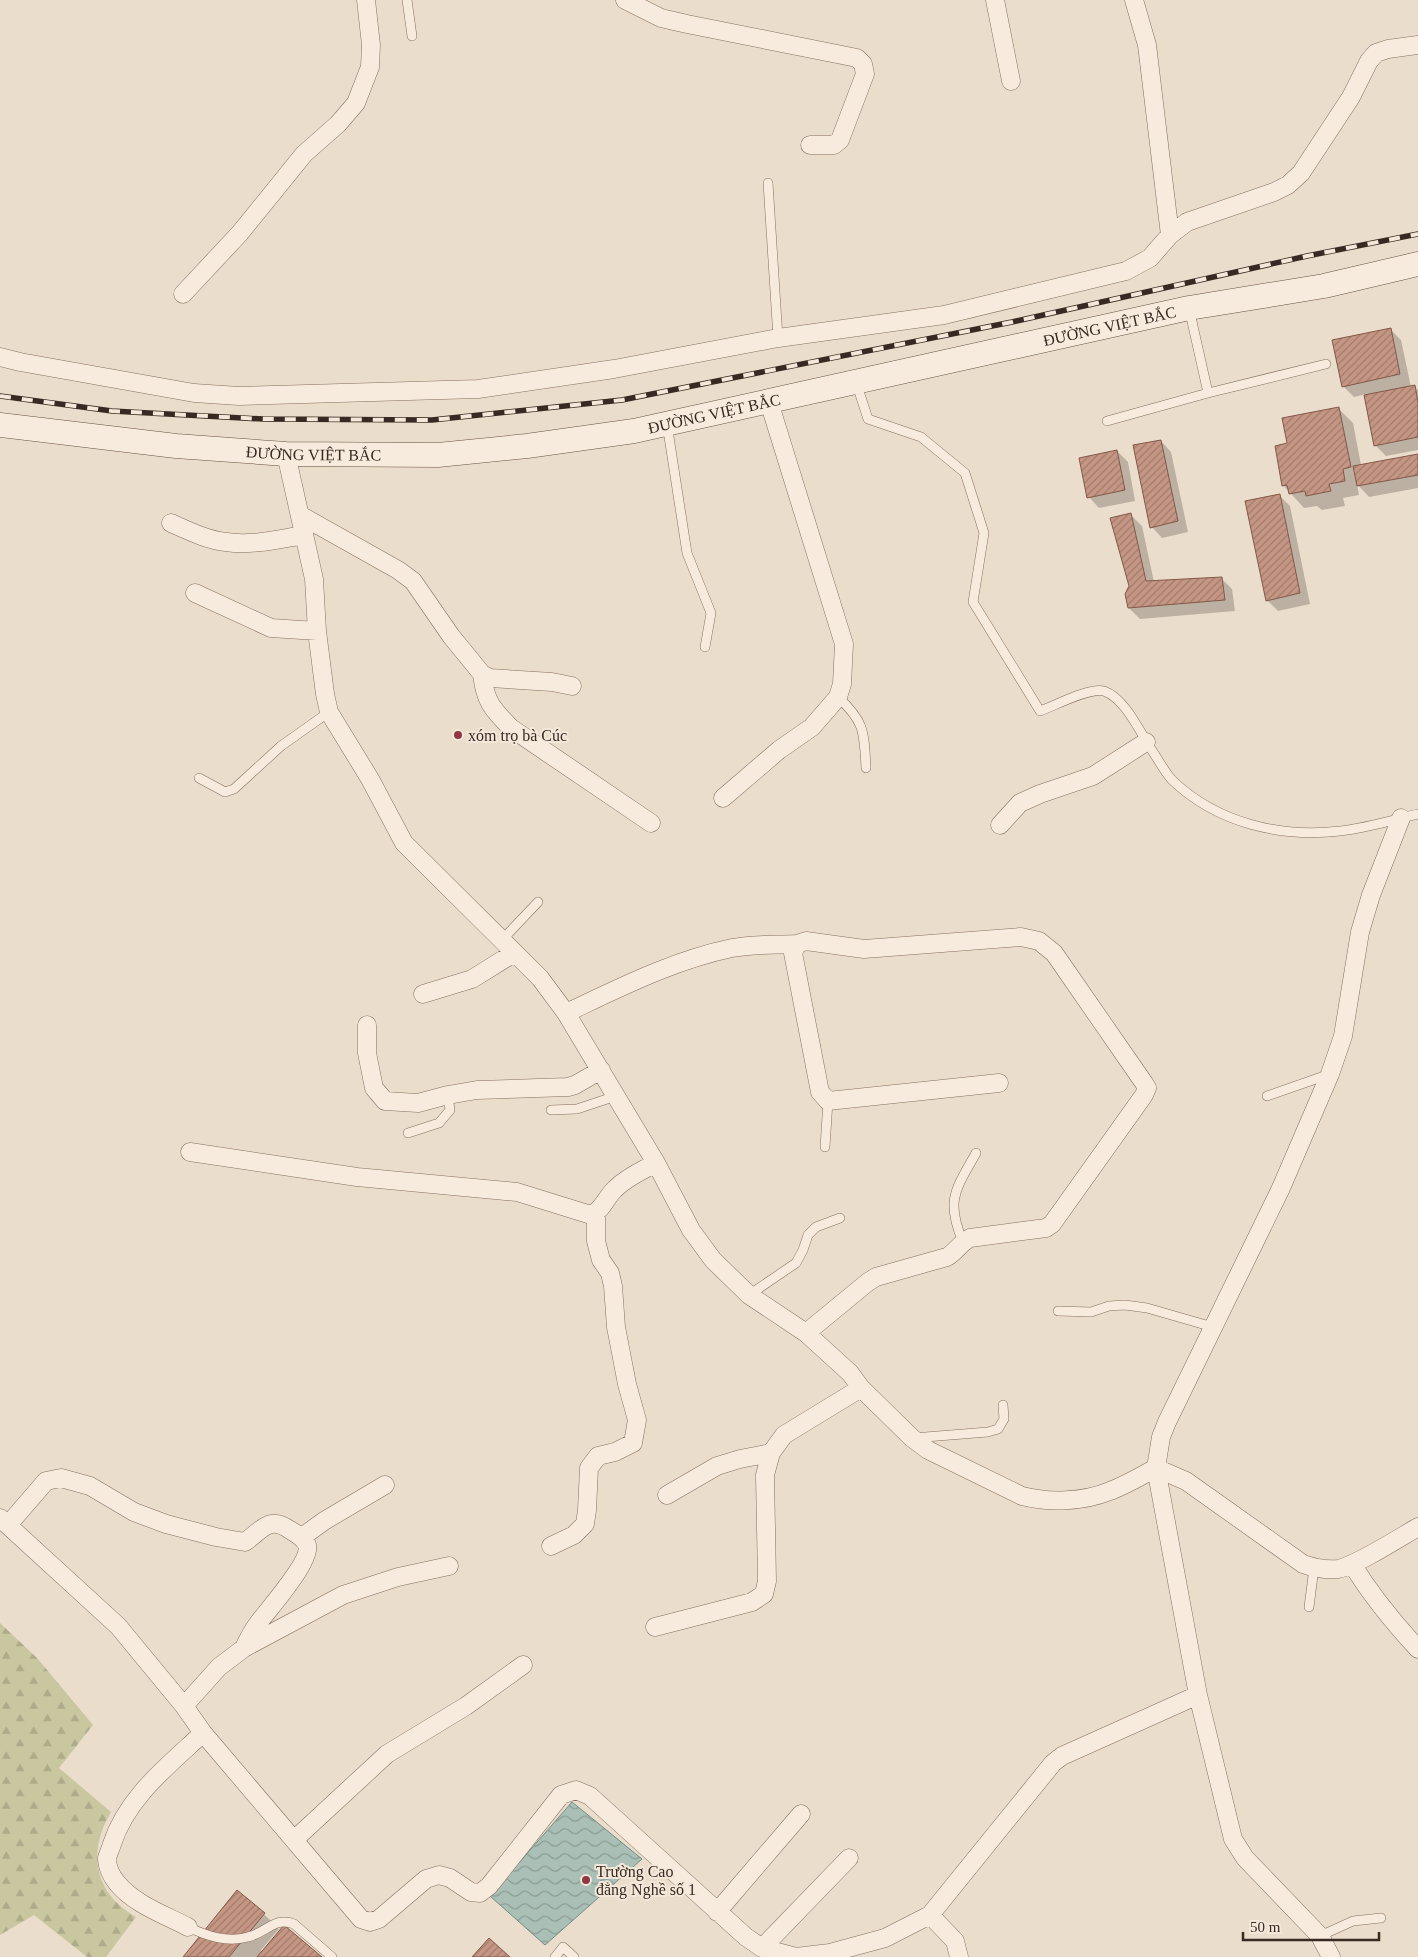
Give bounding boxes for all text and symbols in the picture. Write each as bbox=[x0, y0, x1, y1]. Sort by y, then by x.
street label: ĐƯỜNG VIỆT BẮC bbox=[1041, 303, 1177, 349]
street label: ĐƯỜNG VIỆT BẮC bbox=[646, 390, 782, 436]
street label: ĐƯỜNG VIỆT BẮC bbox=[245, 443, 381, 463]
place label: xóm trọ bà Cúc bbox=[468, 727, 567, 744]
marker: xóm trọ bà Cúc bbox=[452, 729, 464, 741]
place label: Trường Cao đẳng Nghề số 1 bbox=[596, 1863, 696, 1899]
marker: Trường Cao đẳng Nghề số 1 bbox=[580, 1874, 592, 1886]
scale bar bbox=[1243, 1910, 1379, 1942]
text: 50 m bbox=[1250, 1919, 1281, 1935]

